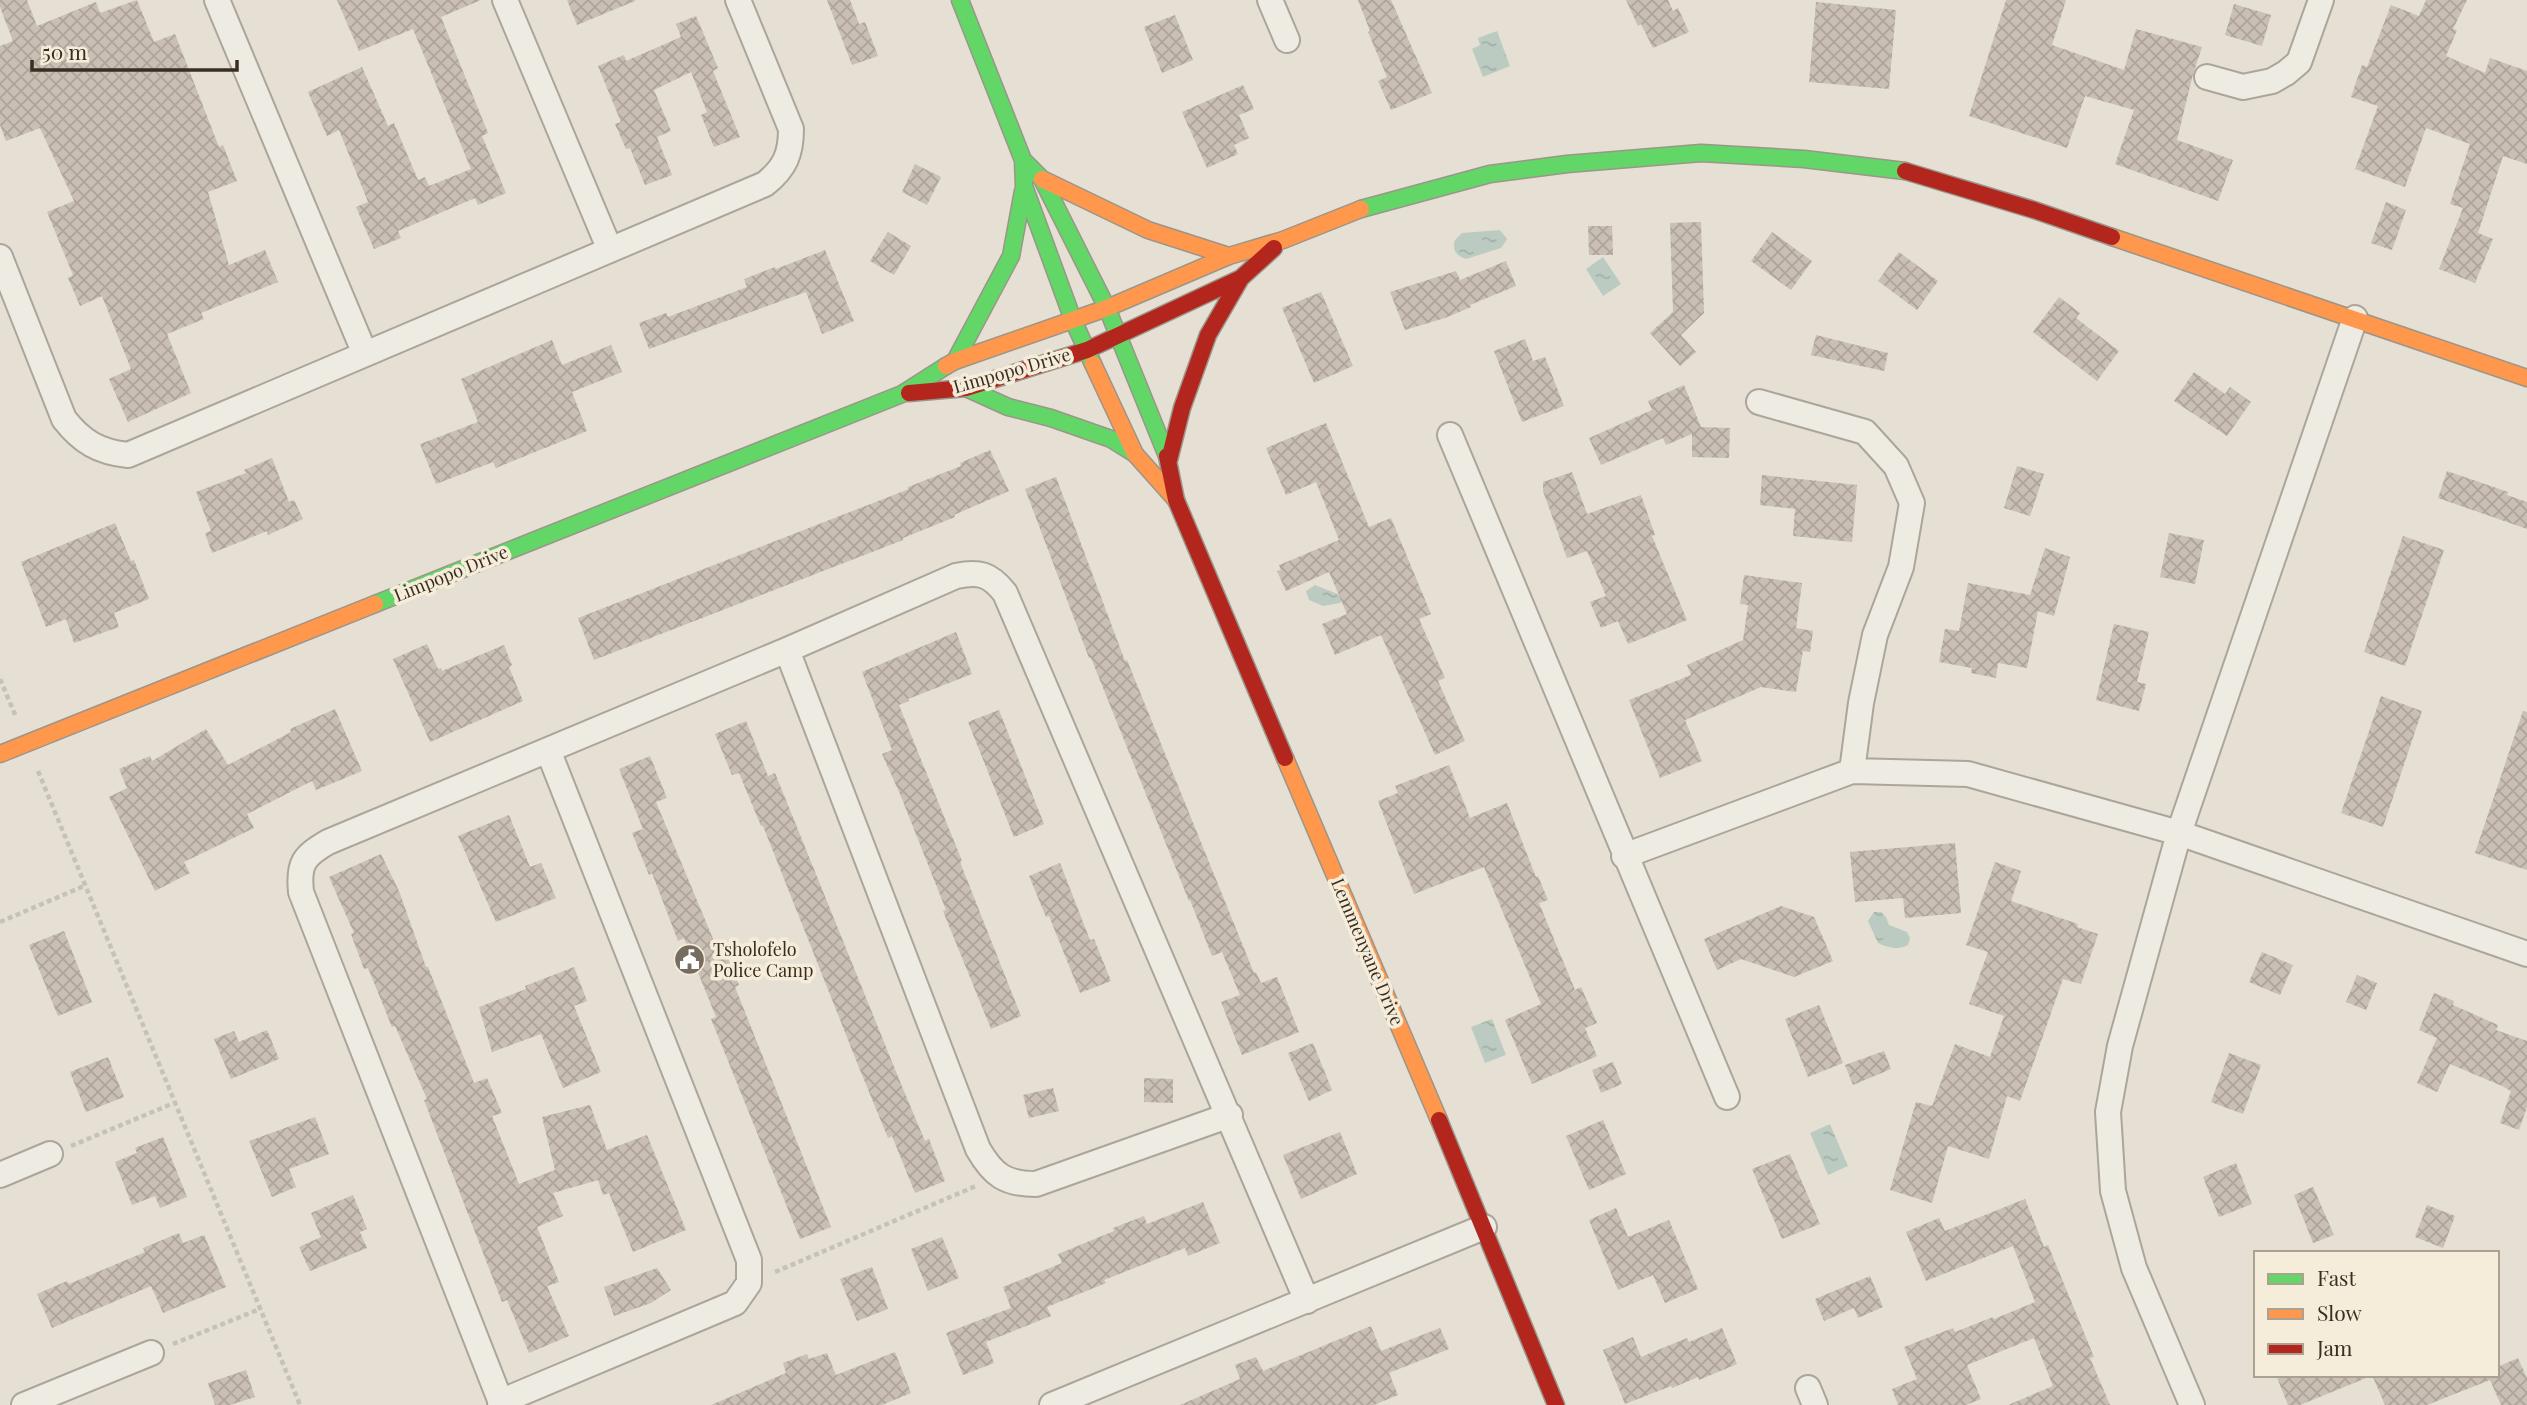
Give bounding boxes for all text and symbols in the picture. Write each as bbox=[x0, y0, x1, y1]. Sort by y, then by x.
scale bar bbox=[32, 28, 236, 72]
text: 50 m bbox=[42, 37, 88, 65]
street label: Limpopo Drive bbox=[950, 342, 1073, 398]
street label: Limpopo Drive bbox=[390, 539, 511, 607]
street label: Lemmenyane Drive bbox=[1326, 874, 1410, 1029]
place label: Tsholofelo Police Camp bbox=[713, 937, 814, 982]
public building icon: Tsholofelo Police Camp bbox=[673, 943, 707, 977]
legend bbox=[2254, 1251, 2499, 1377]
text: Fast bbox=[2317, 1263, 2356, 1291]
text: Slow bbox=[2317, 1298, 2362, 1326]
text: Jam bbox=[2316, 1333, 2353, 1361]

